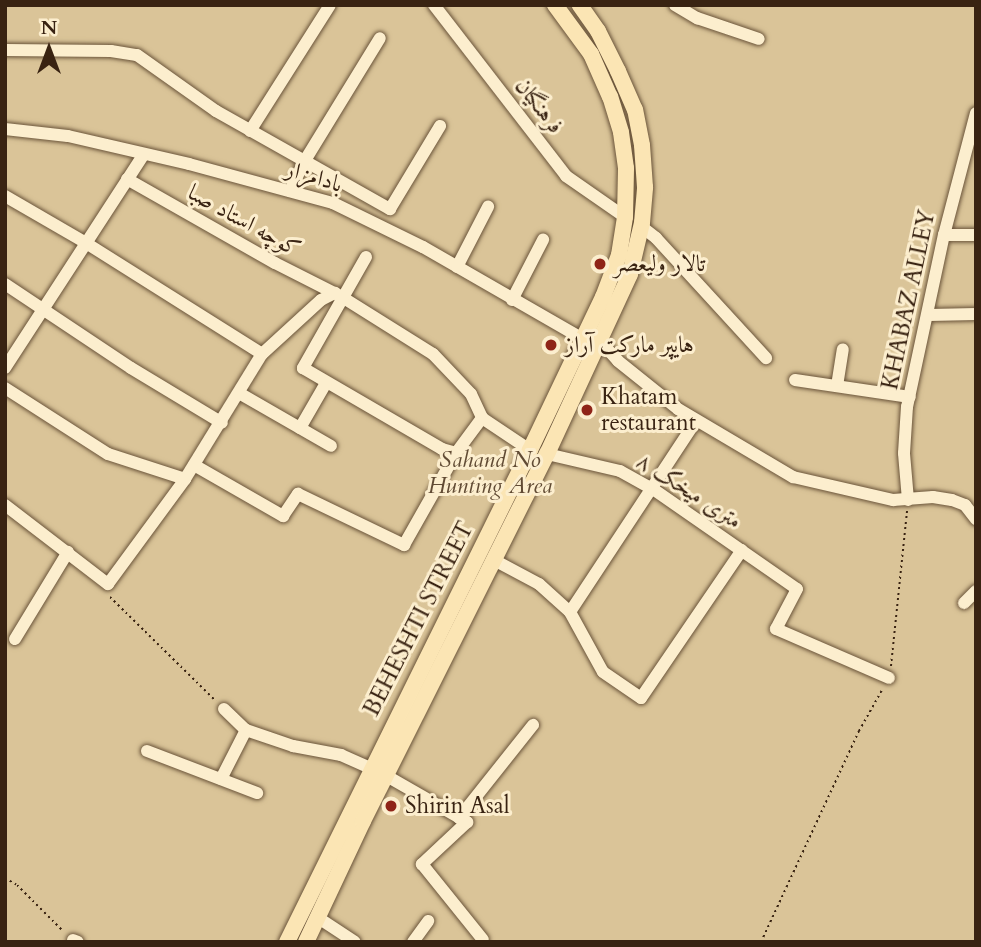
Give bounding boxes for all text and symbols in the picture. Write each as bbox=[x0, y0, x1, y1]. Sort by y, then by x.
north arrow bbox=[14, 14, 84, 84]
text: N bbox=[41, 15, 57, 41]
street label: فرهنگیان bbox=[509, 73, 569, 139]
street label: بادامزار bbox=[282, 155, 346, 199]
street label: کوچه استاد صبا bbox=[183, 179, 305, 263]
street label: KHABAZ ALLEY bbox=[876, 208, 942, 392]
place label: تالار ولیعصر bbox=[614, 250, 705, 278]
marker: تالار ولیعصر bbox=[592, 256, 608, 272]
place label: هایپر مارکت آراز bbox=[565, 331, 694, 359]
marker: هایپر مارکت آراز bbox=[543, 337, 559, 353]
place label: Khatam restaurant bbox=[601, 383, 696, 437]
marker: Khatam restaurant bbox=[579, 402, 595, 418]
park label: Sahand No Hunting Area bbox=[428, 446, 552, 500]
street label: ۸ متری میخک bbox=[631, 447, 747, 535]
street label: BEHESHTI STREET bbox=[358, 517, 480, 721]
place label: Shirin Asal bbox=[405, 792, 510, 820]
marker: Shirin Asal bbox=[383, 798, 399, 814]

